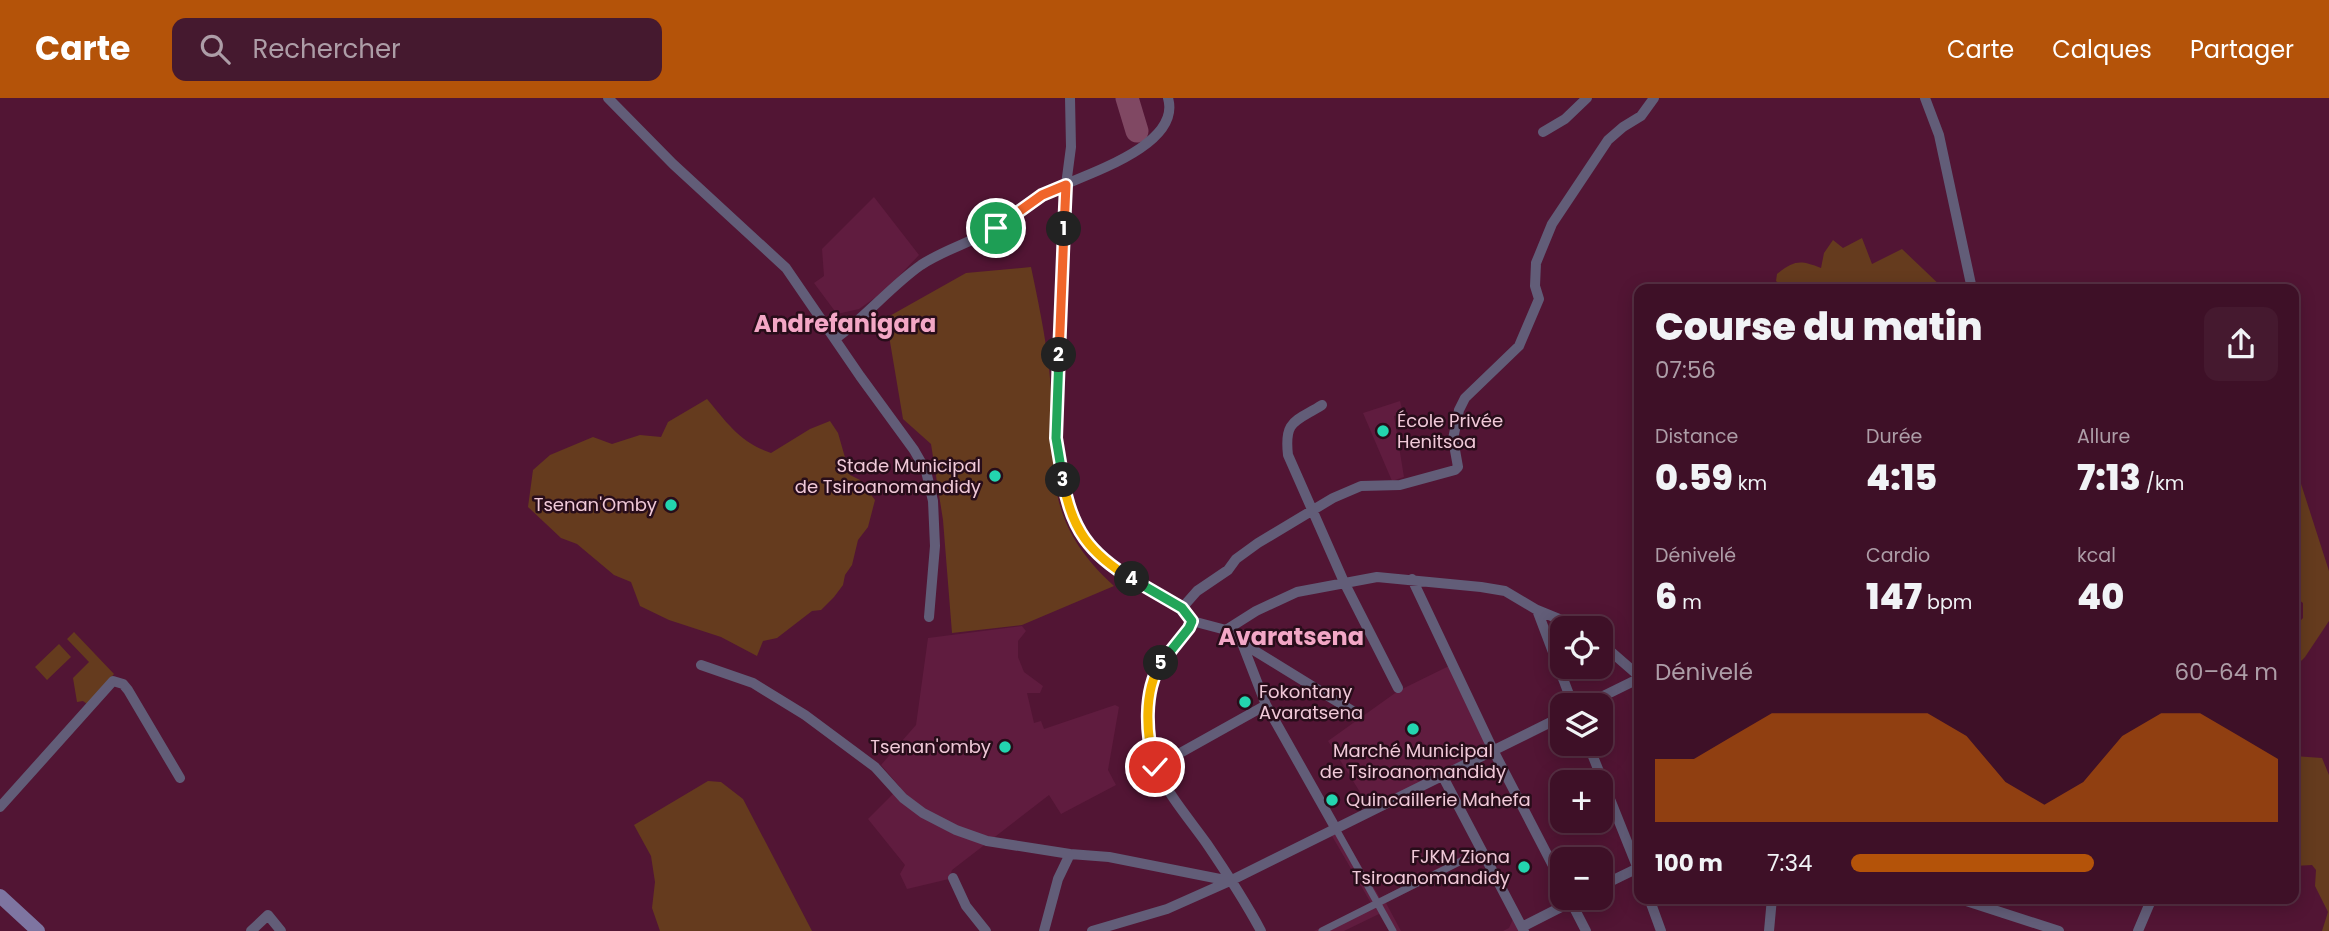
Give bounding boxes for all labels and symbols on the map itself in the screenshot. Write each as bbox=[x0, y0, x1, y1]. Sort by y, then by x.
pin bbox=[966, 198, 1026, 258]
pin: 1 bbox=[1046, 212, 1082, 246]
district label: Andrefanigara bbox=[754, 307, 936, 340]
pin: 2 bbox=[1042, 338, 1076, 372]
place label: École Privée Henitsoa bbox=[1397, 408, 1503, 454]
marker: École Privée Henitsoa bbox=[1375, 423, 1391, 439]
place label: Stade Municipal de Tsiroanomandidy bbox=[795, 453, 981, 499]
pin: 3 bbox=[1046, 462, 1080, 498]
marker: Stade Municipal de Tsiroanomandidy bbox=[987, 468, 1003, 484]
place label: Tsenan'Omby bbox=[534, 492, 657, 517]
marker: Tsenan'Omby bbox=[663, 497, 679, 513]
pin: 4 bbox=[1114, 561, 1150, 596]
district label: Avaratsena bbox=[1218, 620, 1364, 653]
pin: 5 bbox=[1144, 646, 1178, 680]
place label: Fokontany Avaratsena bbox=[1259, 679, 1363, 725]
marker: Fokontany Avaratsena bbox=[1237, 694, 1253, 710]
marker: Marché Municipal de Tsiroanomandidy bbox=[1405, 721, 1421, 737]
place label: Tsenan'omby bbox=[870, 734, 991, 759]
pin bbox=[1125, 737, 1185, 797]
place label: Marché Municipal de Tsiroanomandidy bbox=[1320, 738, 1506, 784]
marker: Tsenan'omby bbox=[997, 739, 1013, 755]
place label: Quincaillerie Mahefa bbox=[1346, 787, 1531, 812]
marker: Quincaillerie Mahefa bbox=[1324, 792, 1340, 808]
place label: FJKM Ziona Tsiroanomandidy bbox=[1352, 844, 1510, 890]
marker: FJKM Ziona Tsiroanomandidy bbox=[1516, 859, 1532, 875]

